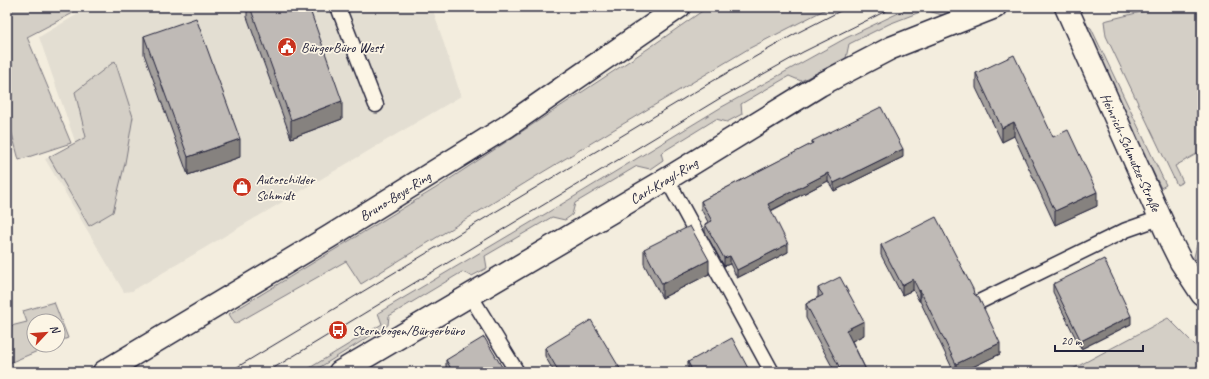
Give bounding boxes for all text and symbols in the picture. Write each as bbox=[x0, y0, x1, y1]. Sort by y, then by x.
public building icon: BürgerBüro West bbox=[276, 36, 298, 58]
place label: BürgerBüro West bbox=[301, 39, 385, 56]
street label: Heinrich-Schmutze-Straße bbox=[1097, 90, 1165, 215]
street label: Carl-Krayl-Ring bbox=[627, 153, 702, 208]
street label: Bruno-Beye-Ring bbox=[356, 167, 434, 225]
place label: Autoschilder Schmidt bbox=[256, 171, 316, 204]
shop icon: Autoschilder Schmidt bbox=[231, 176, 253, 198]
north arrow bbox=[26, 313, 66, 353]
bus stop icon: Sternbogen/Bürgerbüro bbox=[327, 319, 349, 341]
text: N bbox=[47, 322, 64, 337]
place label: Sternbogen/Bürgerbüro bbox=[352, 322, 465, 339]
scale bar bbox=[1055, 327, 1143, 353]
text: 20 m bbox=[1061, 333, 1083, 349]

